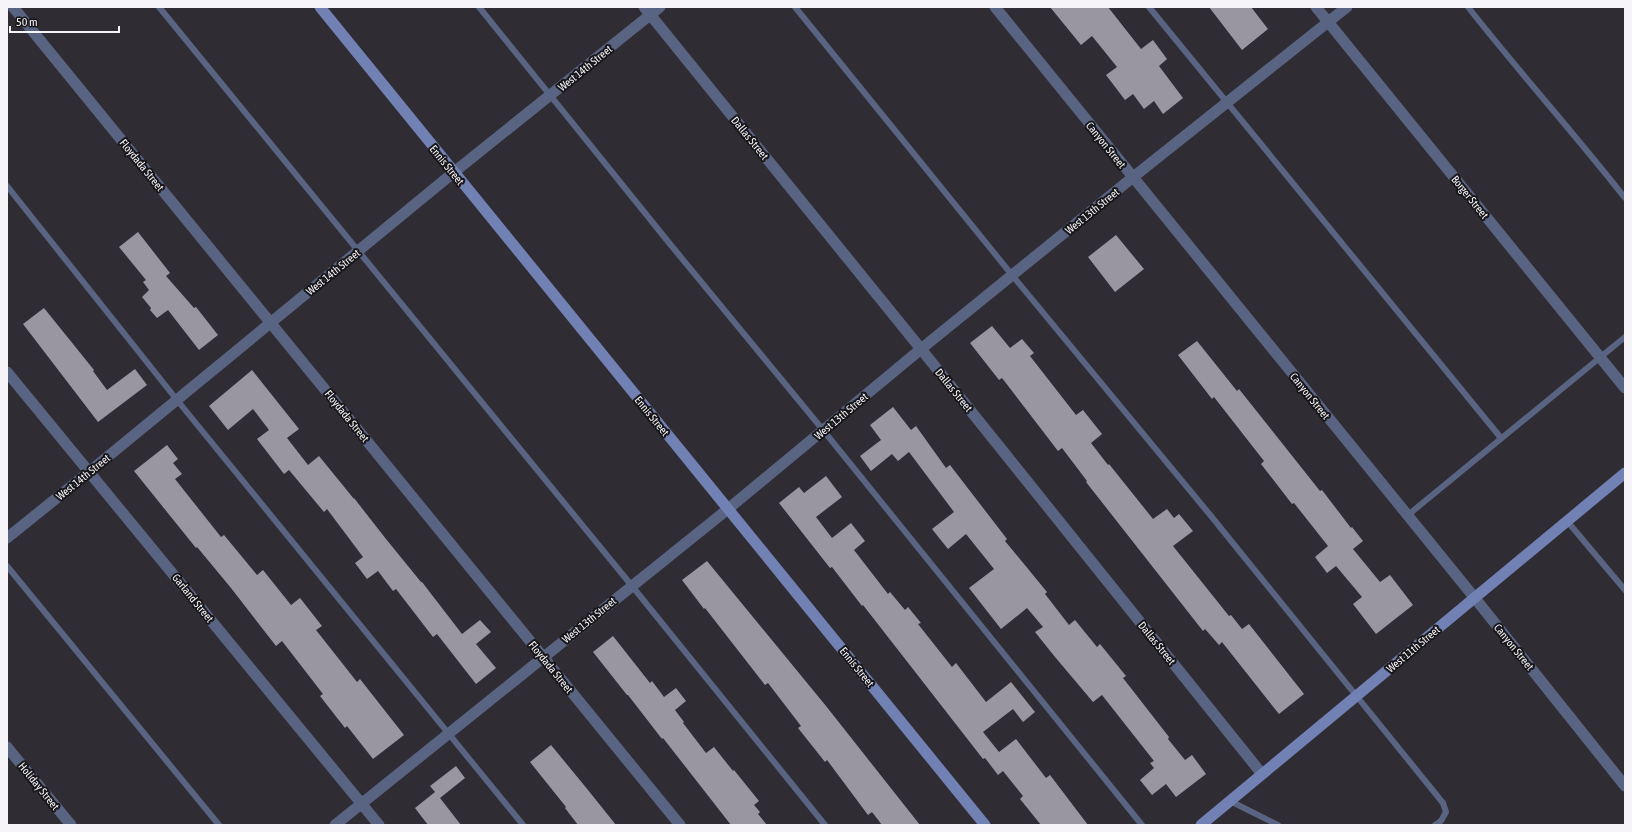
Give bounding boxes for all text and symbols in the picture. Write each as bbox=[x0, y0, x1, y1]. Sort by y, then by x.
scale bar bbox=[10, 8, 119, 34]
text: 50 m bbox=[16, 15, 38, 29]
street label: West 14th Street bbox=[556, 43, 614, 93]
street label: Dallas Street bbox=[729, 114, 771, 162]
street label: Canyon Street bbox=[1084, 119, 1128, 171]
street label: Floydada Street bbox=[118, 137, 166, 193]
street label: Ennis Street bbox=[427, 143, 467, 187]
street label: Borger Street bbox=[1449, 173, 1491, 221]
street label: West 13th Street bbox=[1063, 186, 1121, 236]
street label: West 14th Street bbox=[304, 247, 362, 297]
street label: Dallas Street bbox=[933, 366, 975, 414]
street label: Canyon Street bbox=[1288, 370, 1332, 422]
street label: Floydada Street bbox=[323, 388, 371, 444]
street label: West 13th Street bbox=[812, 390, 870, 442]
street label: Ennis Street bbox=[632, 394, 672, 438]
street label: West 14th Street bbox=[54, 452, 112, 502]
street label: Garland Street bbox=[170, 572, 216, 624]
street label: West 13th Street bbox=[560, 595, 618, 645]
street label: Dallas Street bbox=[1136, 619, 1178, 667]
street label: Canyon Street bbox=[1492, 621, 1536, 673]
street label: West 11th Street bbox=[1384, 623, 1442, 675]
street label: Floydada Street bbox=[527, 639, 575, 695]
street label: Ennis Street bbox=[837, 645, 877, 689]
street label: Holiday Street bbox=[16, 760, 62, 812]

